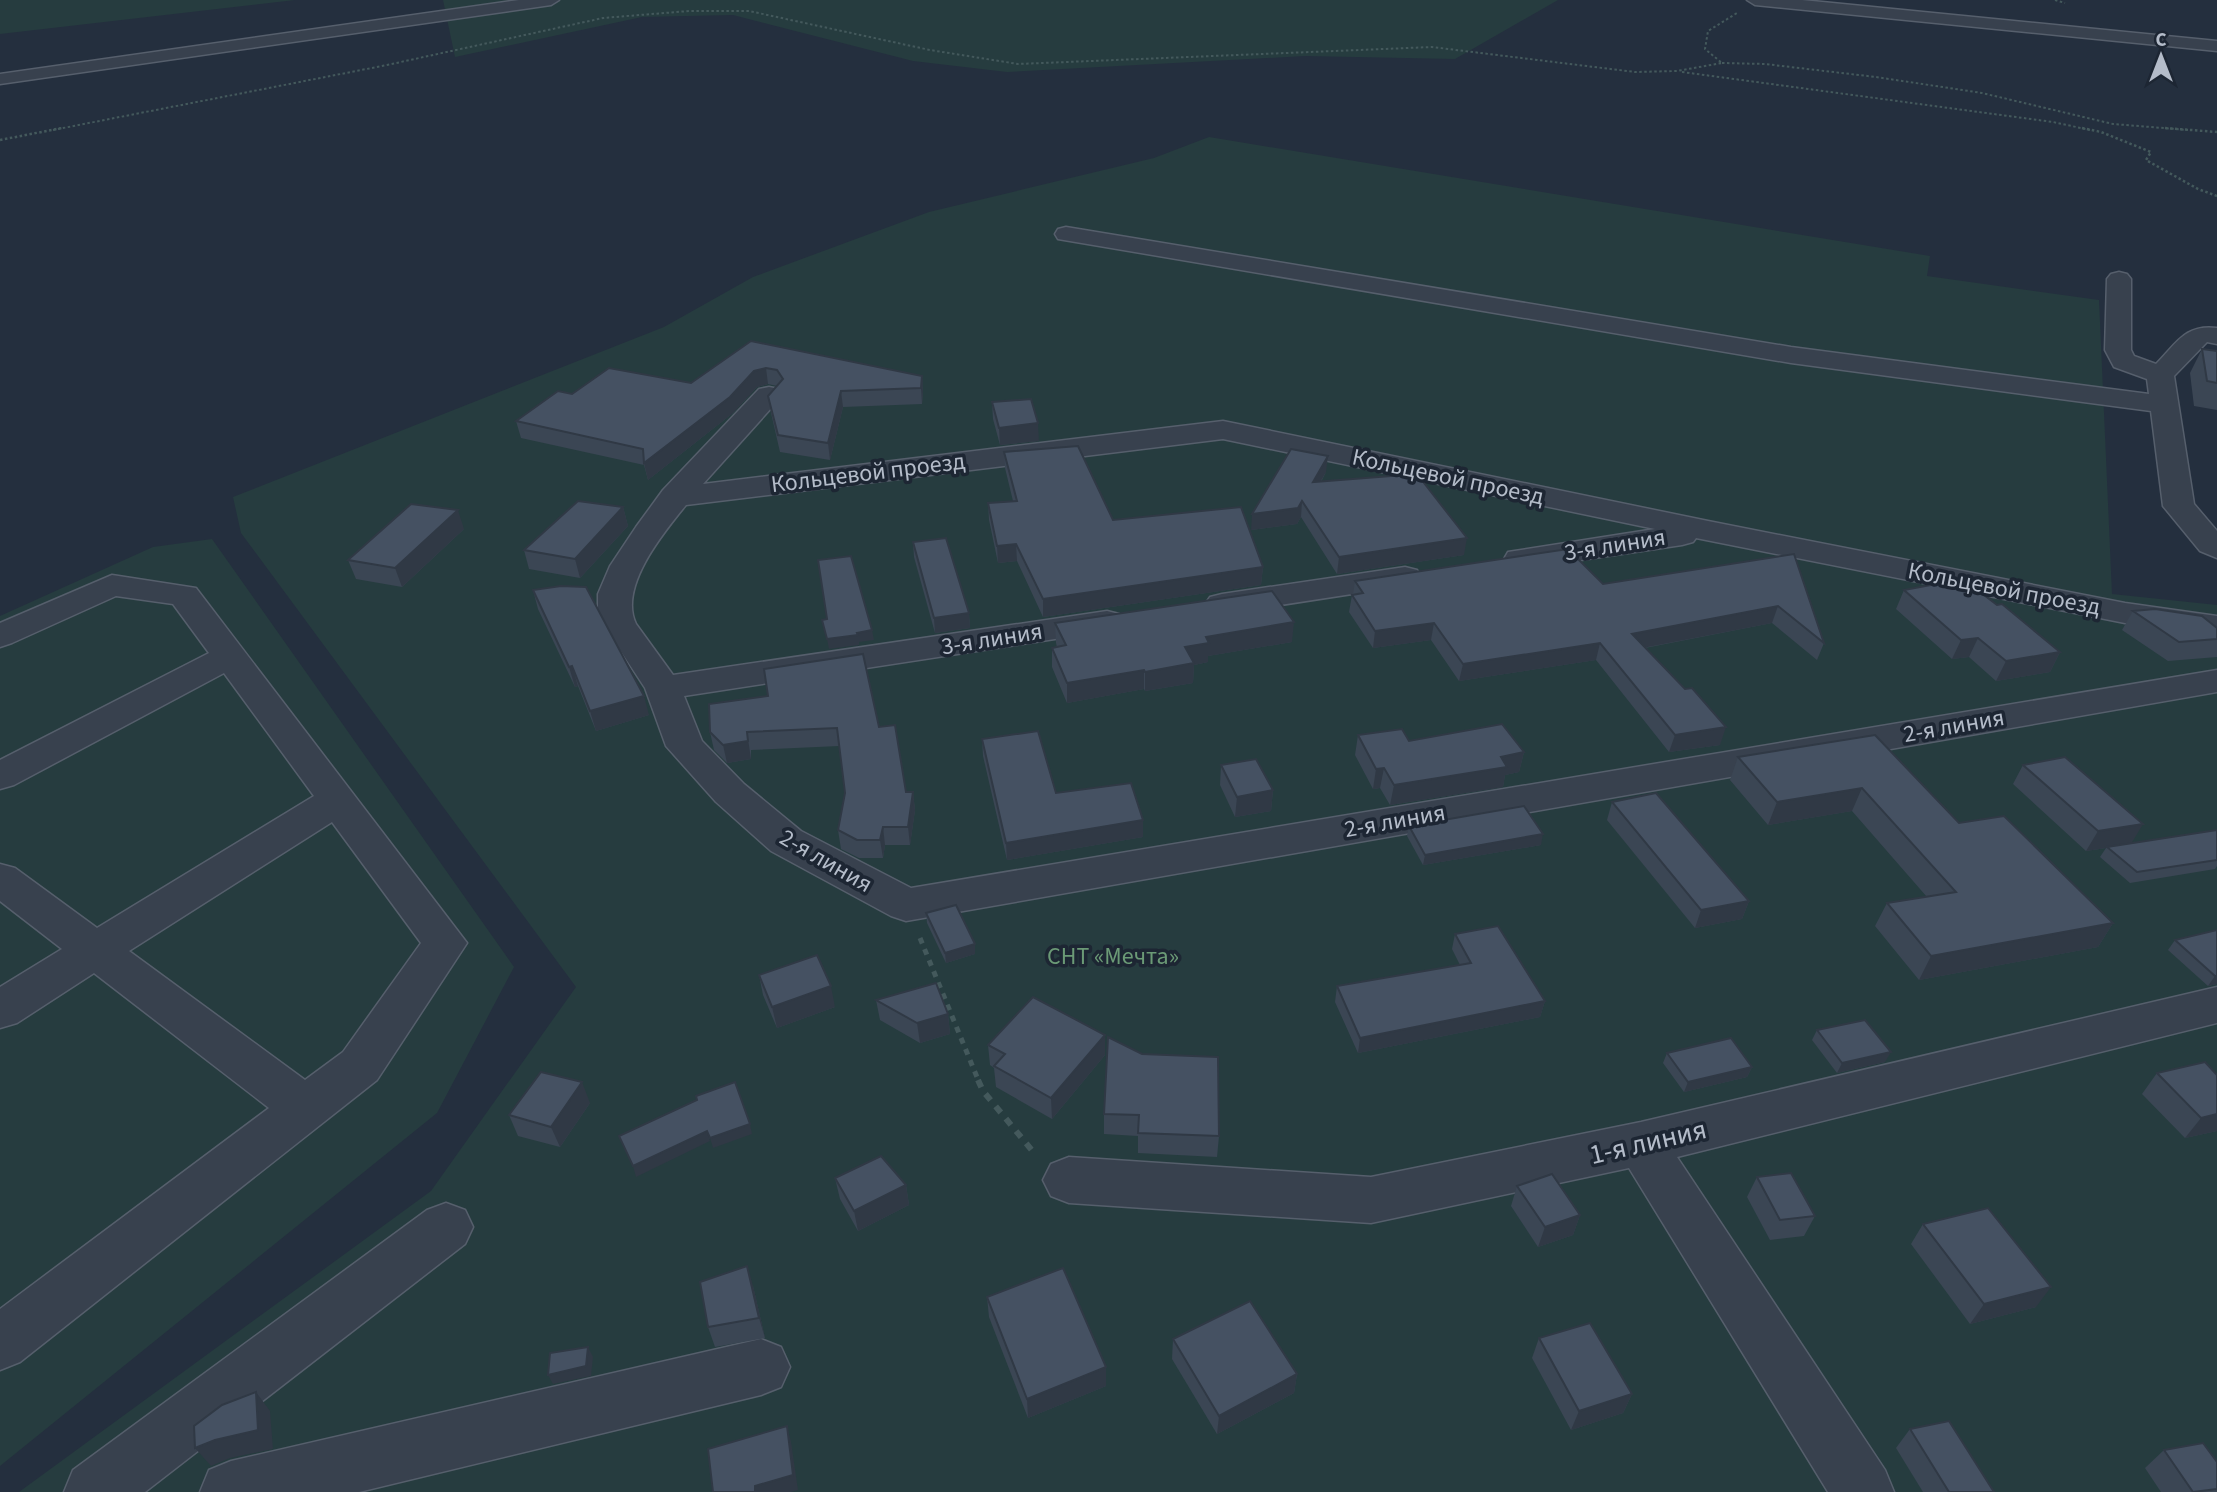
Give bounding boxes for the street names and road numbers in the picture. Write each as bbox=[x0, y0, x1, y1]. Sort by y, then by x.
street label: Кольцевой проезд bbox=[1349, 440, 1547, 514]
street label: Кольцевой проезд bbox=[769, 444, 967, 502]
street label: 3-я линия bbox=[1562, 520, 1668, 570]
street label: Кольцевой проезд bbox=[1905, 553, 2103, 625]
street label: 3-я линия bbox=[939, 614, 1045, 664]
street label: 2-я линия bbox=[1901, 700, 2007, 752]
street label: 2-я линия bbox=[1342, 795, 1448, 847]
street label: 2-я линия bbox=[773, 820, 879, 902]
street label: 1-я линия bbox=[1586, 1109, 1710, 1175]

